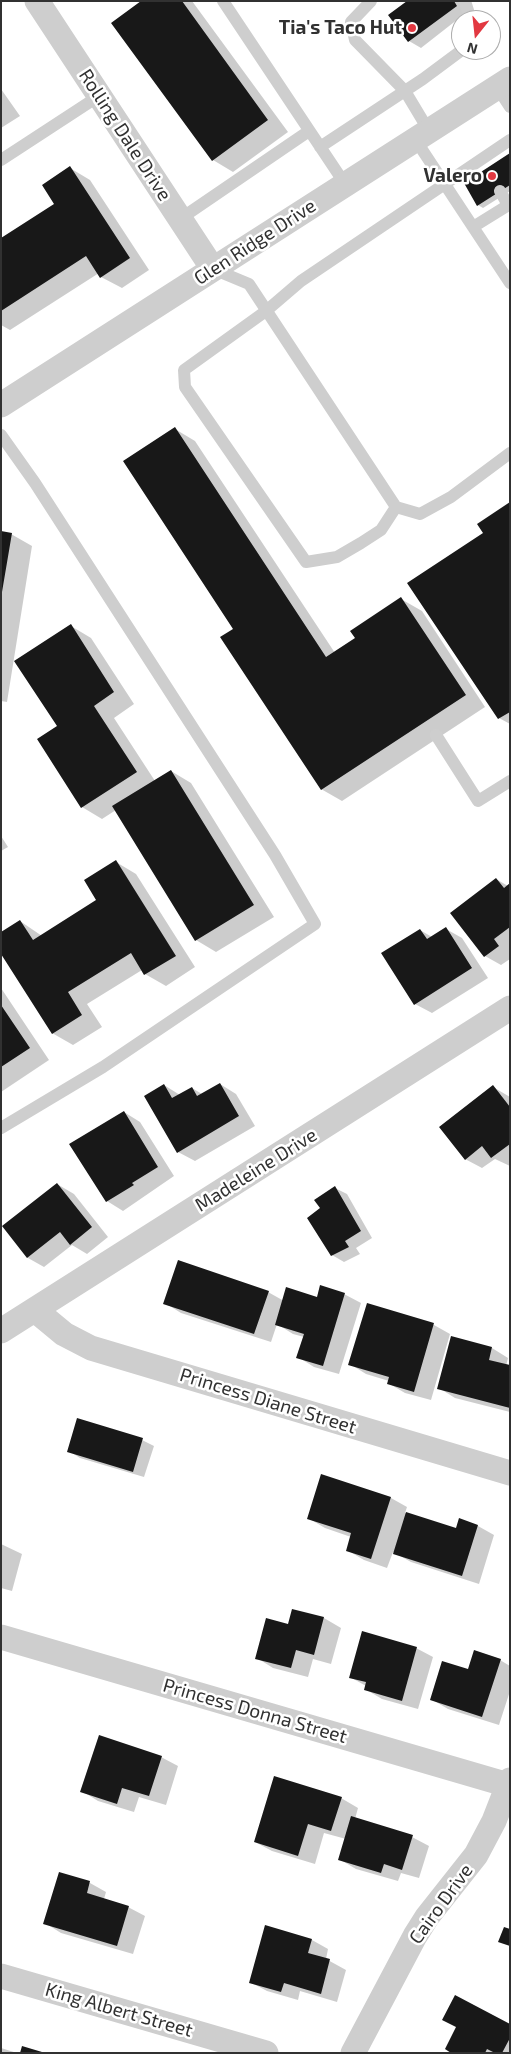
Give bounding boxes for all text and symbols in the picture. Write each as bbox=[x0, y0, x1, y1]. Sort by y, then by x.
north arrow bbox=[451, 10, 501, 60]
place label: Tia's Taco Hut bbox=[279, 17, 402, 39]
marker: Tia's Taco Hut bbox=[406, 22, 418, 34]
text: N bbox=[465, 39, 479, 59]
street label: Rolling Dale Drive bbox=[74, 65, 176, 205]
place label: Valero bbox=[423, 165, 482, 187]
marker: Valero bbox=[486, 170, 498, 182]
street label: Glen Ridge Drive bbox=[190, 194, 320, 290]
street label: Madeleine Drive bbox=[191, 1123, 321, 1217]
street label: Princess Diane Street bbox=[177, 1363, 359, 1439]
street label: Princess Donna Street bbox=[160, 1674, 350, 1748]
street label: Cairo Drive bbox=[404, 1859, 478, 1949]
street label: King Albert Street bbox=[43, 1978, 195, 2042]

